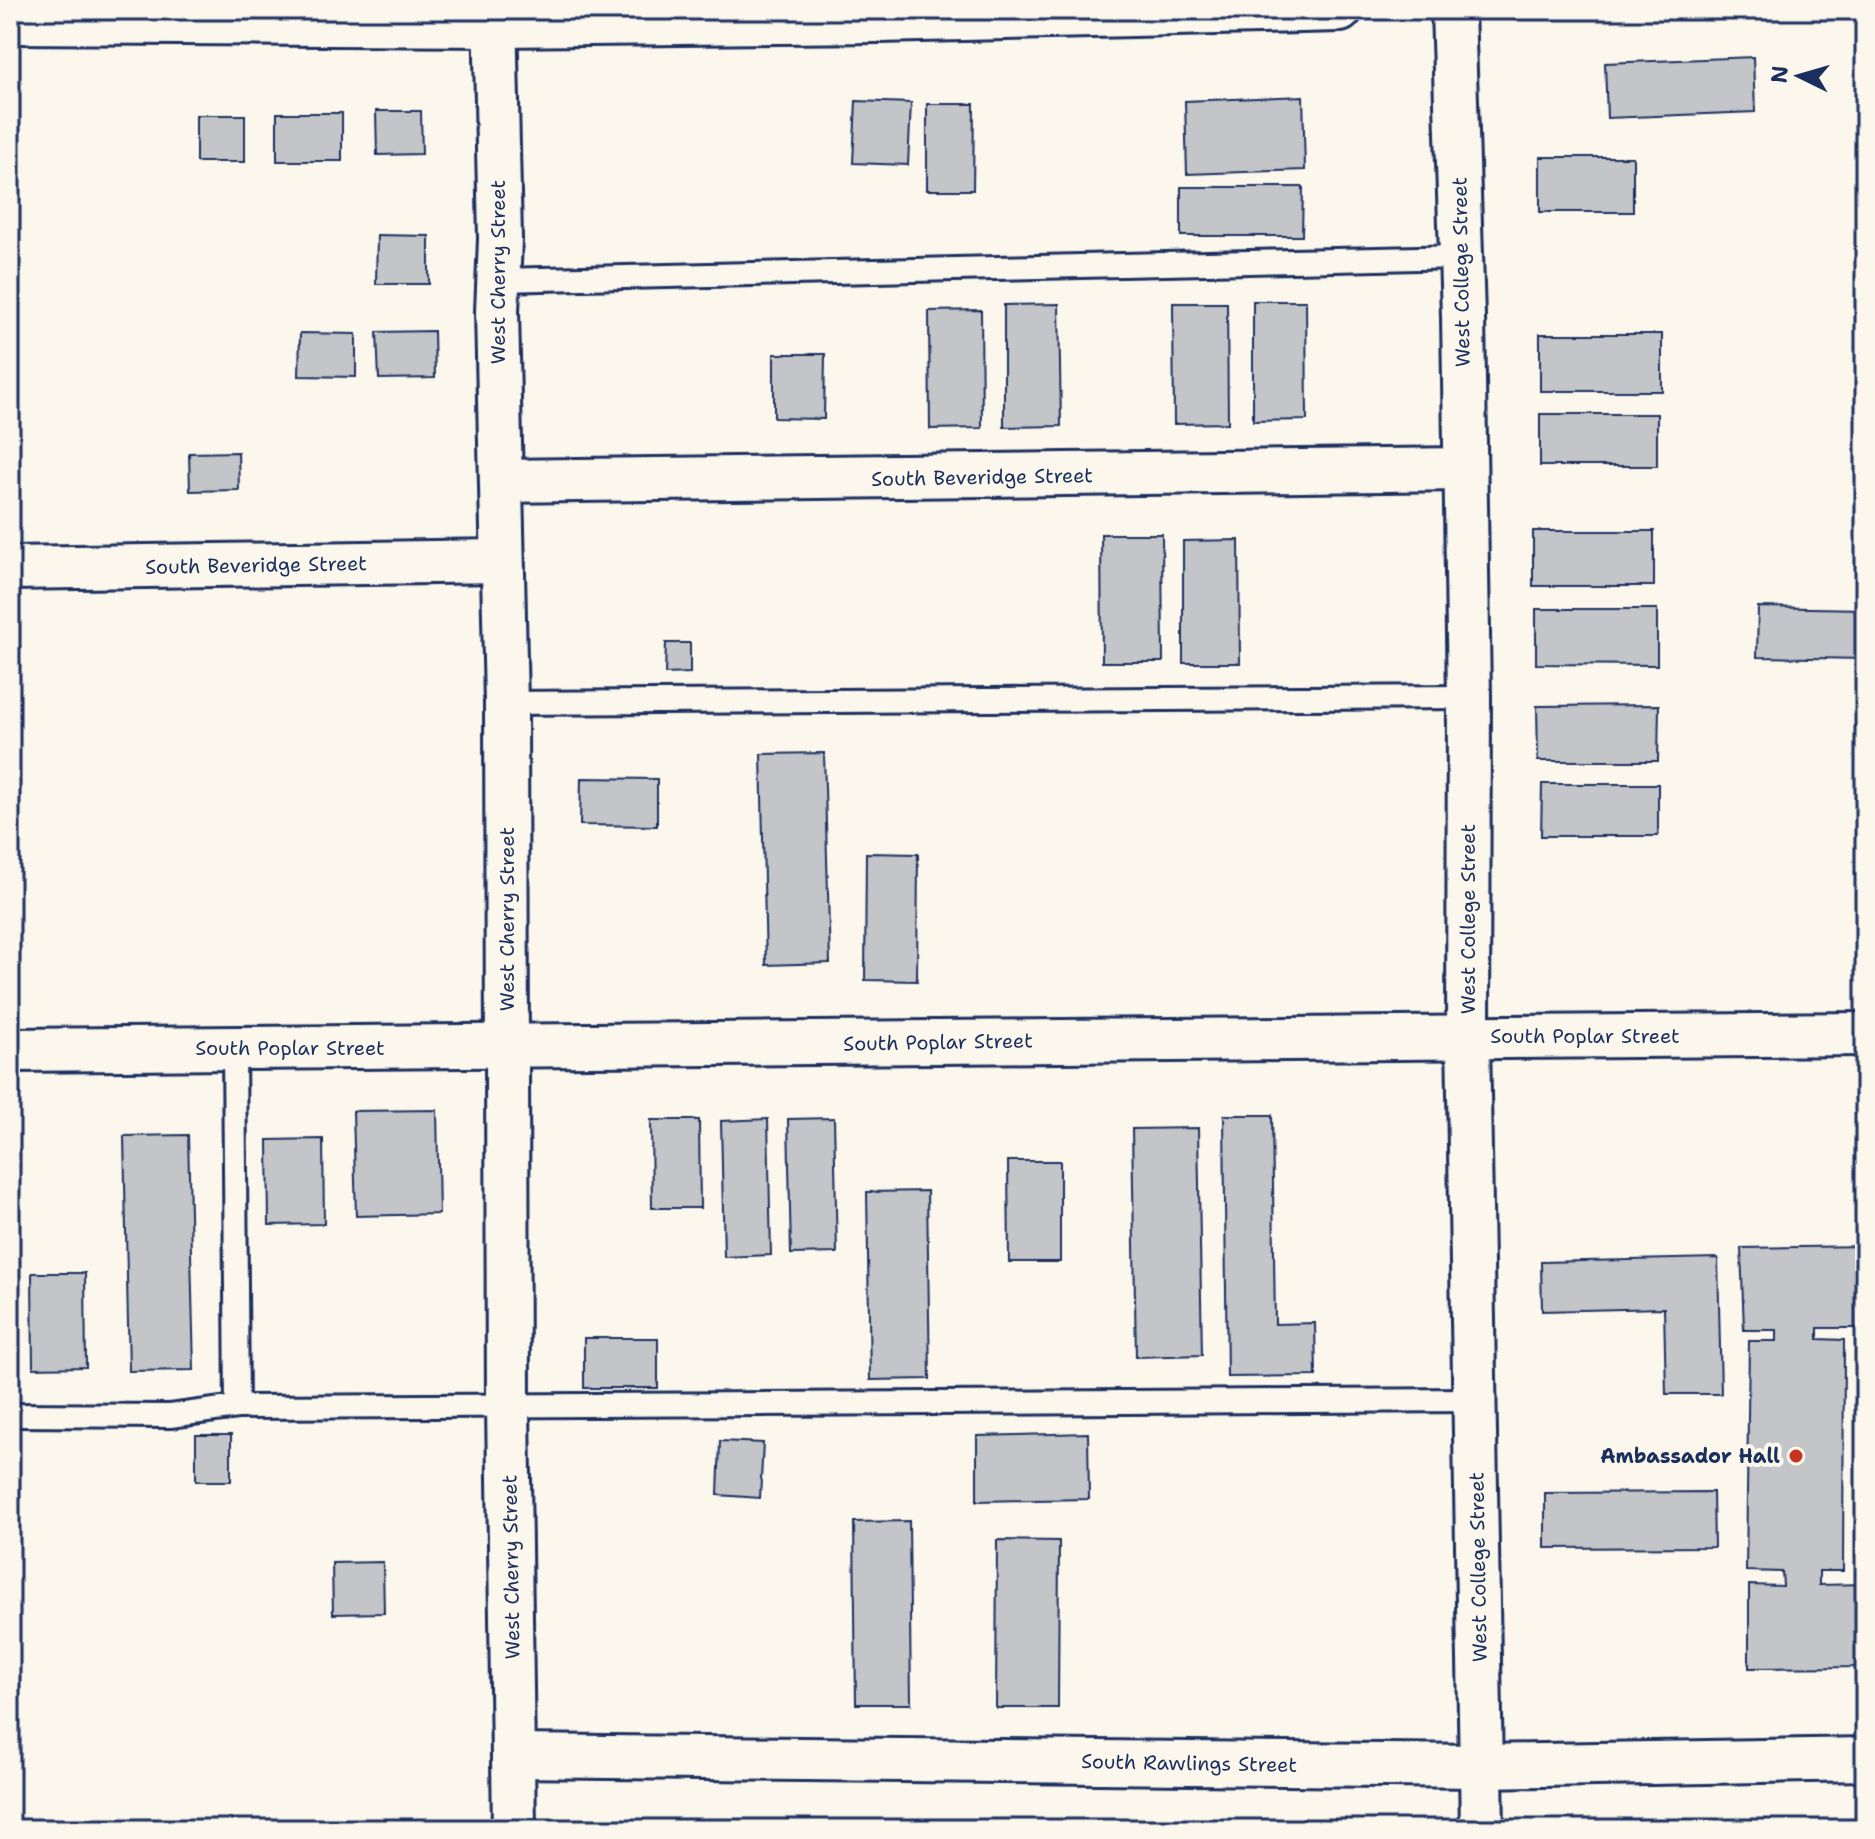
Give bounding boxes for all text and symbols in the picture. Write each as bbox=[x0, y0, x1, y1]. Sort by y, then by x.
north arrow bbox=[1759, 36, 1839, 116]
text: N bbox=[1764, 64, 1795, 84]
street label: West College Street bbox=[1446, 177, 1476, 367]
street label: West Cherry Street bbox=[485, 180, 511, 364]
street label: South Beveridge Street bbox=[871, 462, 1093, 492]
street label: South Beveridge Street bbox=[145, 550, 367, 580]
street label: West College Street bbox=[1455, 824, 1481, 1014]
street label: West Cherry Street bbox=[494, 827, 520, 1011]
street label: South Poplar Street bbox=[1490, 1023, 1680, 1049]
street label: South Poplar Street bbox=[843, 1027, 1033, 1057]
street label: South Poplar Street bbox=[195, 1035, 385, 1061]
place label: Ambassador Hall bbox=[1600, 1443, 1780, 1469]
marker: Ambassador Hall bbox=[1787, 1447, 1805, 1465]
street label: West College Street bbox=[1463, 1472, 1493, 1662]
street label: West Cherry Street bbox=[496, 1474, 526, 1660]
street label: South Rawlings Street bbox=[1081, 1748, 1297, 1778]

